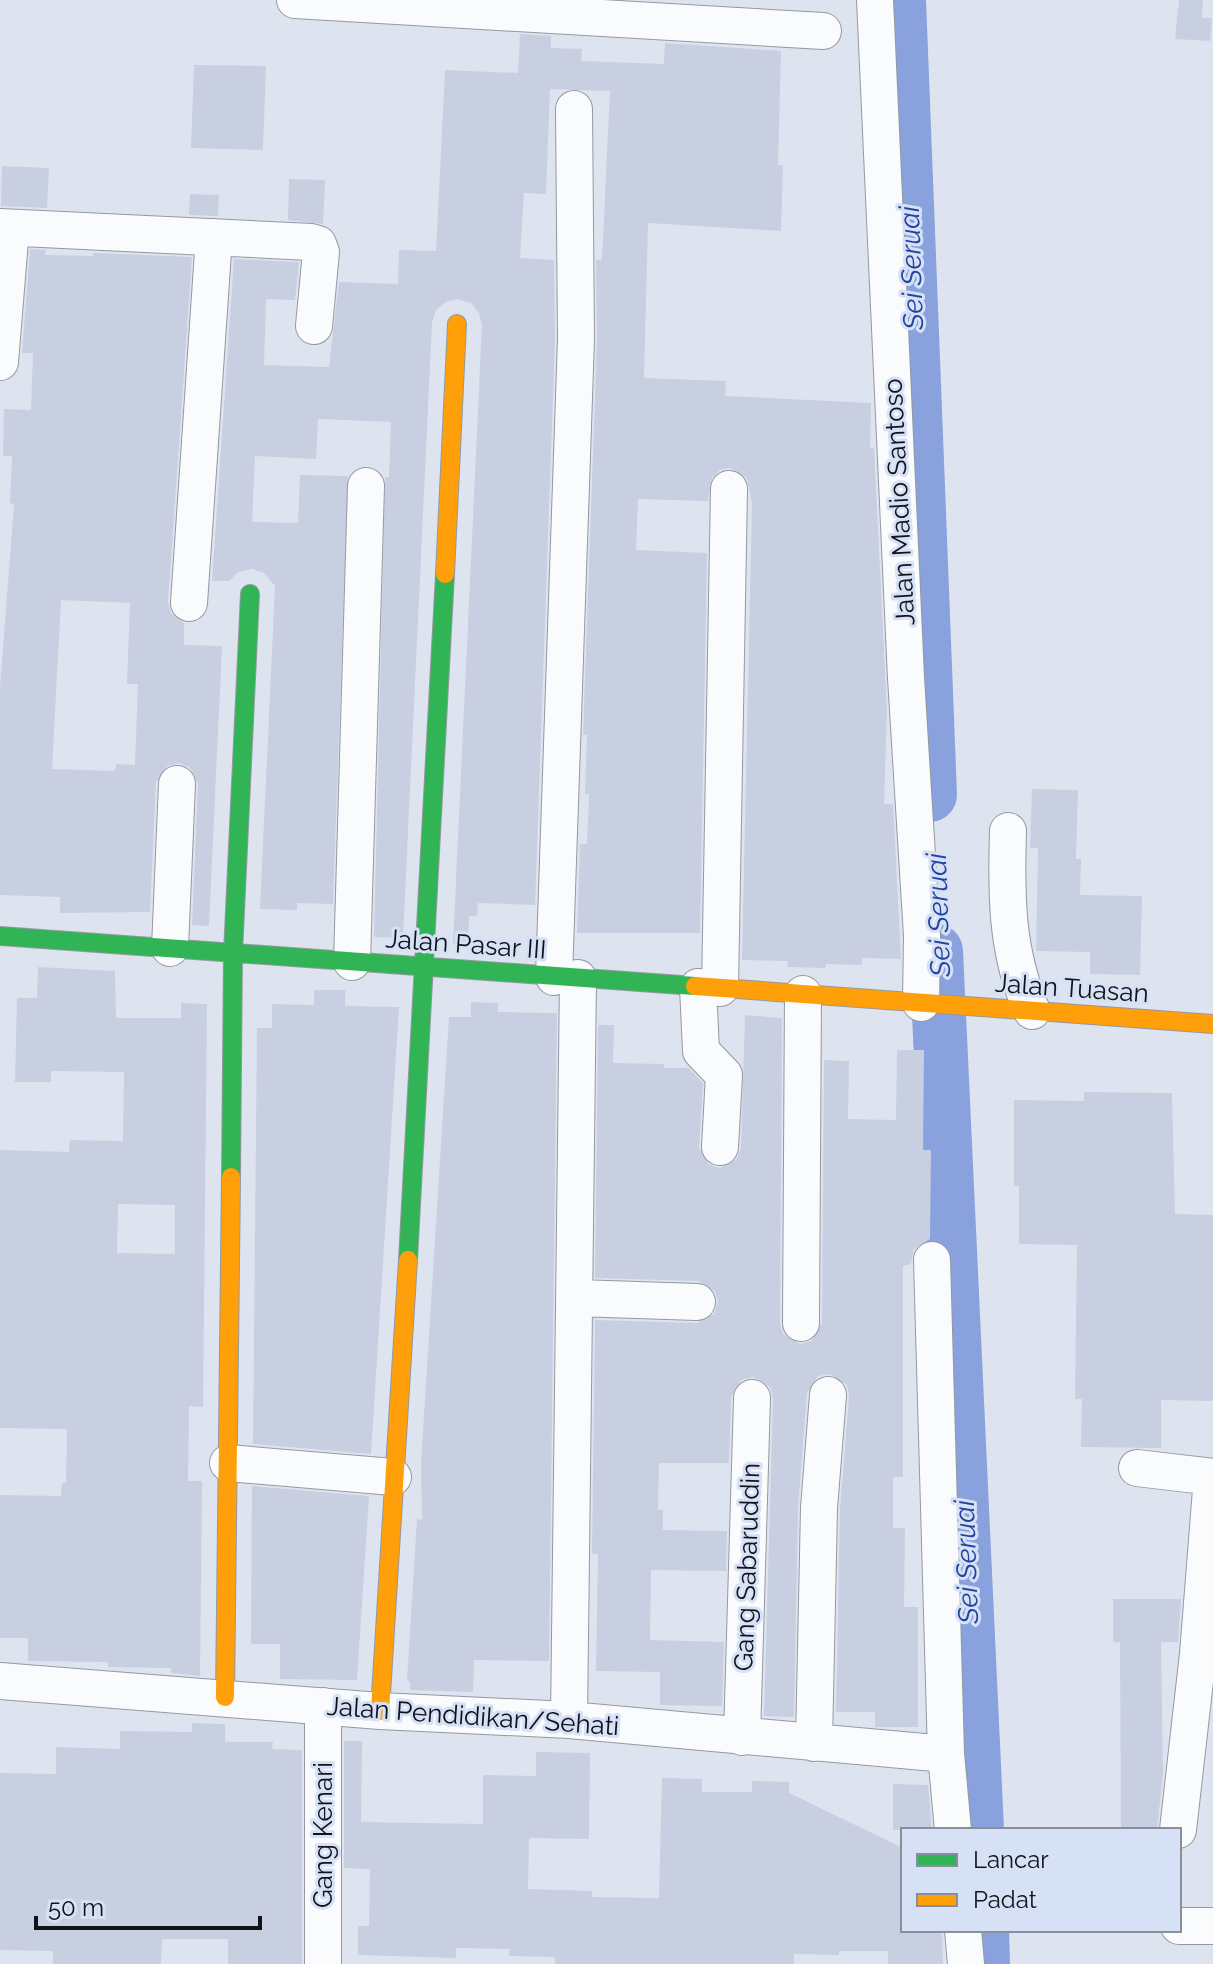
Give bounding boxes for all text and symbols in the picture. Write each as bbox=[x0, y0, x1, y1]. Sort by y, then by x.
water label: Sei Seruai bbox=[893, 204, 930, 331]
street label: Jalan Madio Santoso bbox=[878, 378, 920, 626]
water label: Sei Seruai bbox=[920, 851, 957, 978]
street label: Jalan Pasar III bbox=[385, 923, 547, 965]
street label: Jalan Tuasan bbox=[994, 968, 1150, 1008]
street label: Gang Sabaruddin bbox=[728, 1462, 766, 1672]
water label: Sei Seruai bbox=[948, 1498, 985, 1625]
street label: Jalan Pendidikan/Sehati bbox=[326, 1691, 620, 1741]
street label: Gang Kenari bbox=[308, 1762, 338, 1908]
legend bbox=[901, 1828, 1181, 1932]
text: Lancar bbox=[973, 1845, 1049, 1874]
scale bar bbox=[36, 1880, 260, 1930]
text: Padat bbox=[973, 1885, 1037, 1914]
text: 50 m bbox=[48, 1893, 104, 1922]

